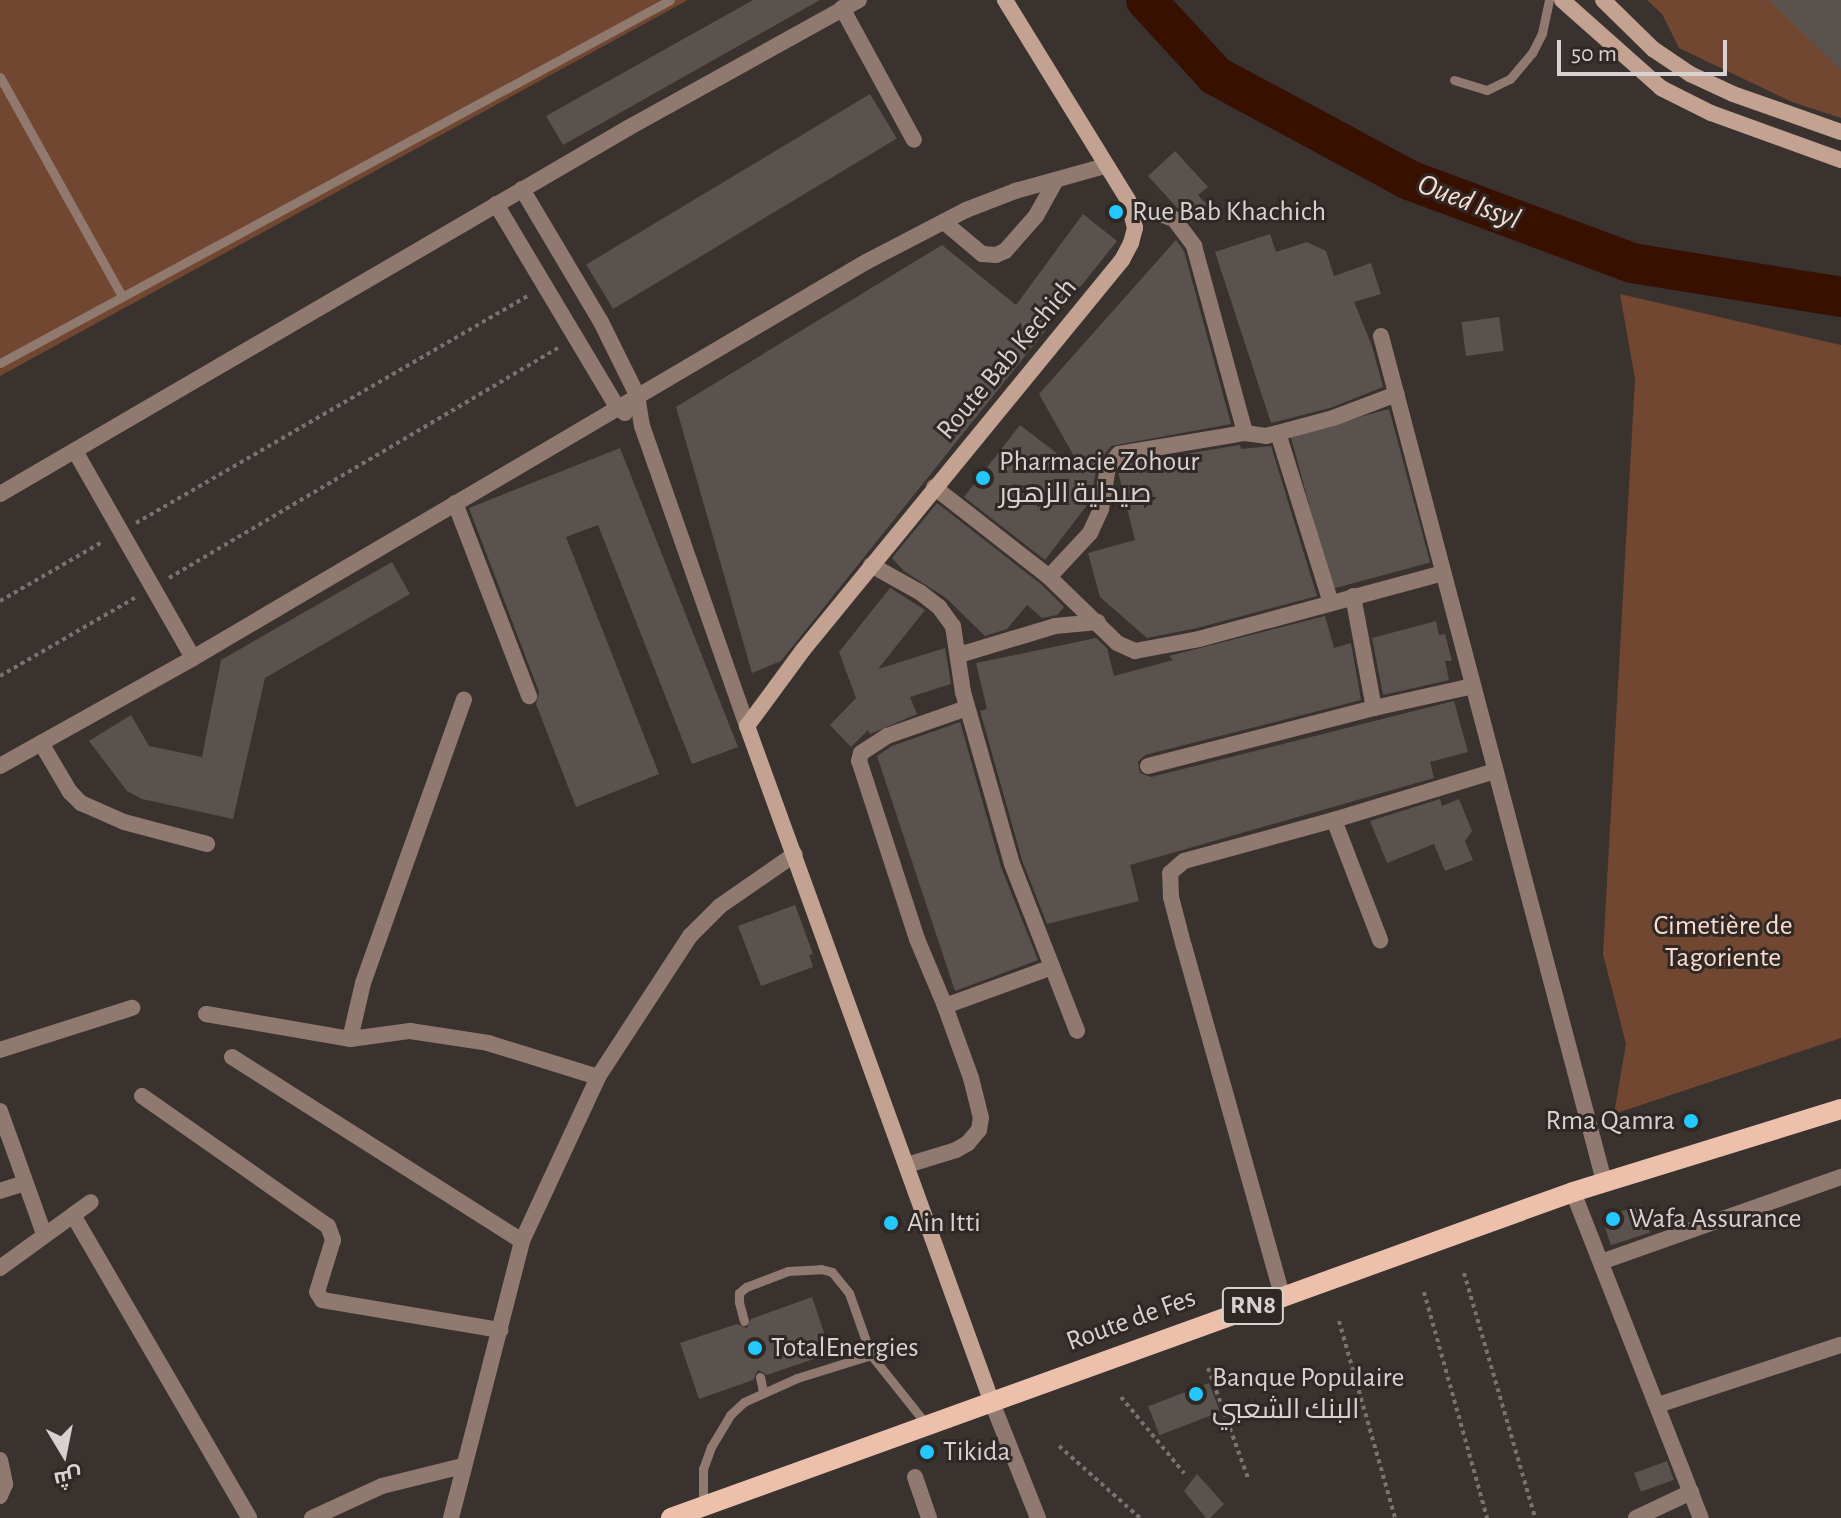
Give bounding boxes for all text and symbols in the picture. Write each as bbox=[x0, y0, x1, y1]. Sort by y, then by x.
scale bar bbox=[1561, 24, 1731, 74]
text: 50 m bbox=[1571, 42, 1617, 66]
water label: Oued Issyl bbox=[1412, 166, 1526, 238]
place label: Rue Bab Khachich bbox=[1132, 195, 1326, 229]
marker: Rue Bab Khachich bbox=[1107, 203, 1125, 221]
street label: Route Bab Kechich bbox=[930, 271, 1084, 447]
place label: Pharmacie Zohour صيدلية الزهور bbox=[999, 445, 1199, 511]
marker: Pharmacie Zohour صيدلية الزهور bbox=[974, 469, 992, 487]
park label: Cimetière de Tagoriente bbox=[1653, 909, 1793, 975]
place label: Rma Qamra bbox=[1546, 1104, 1675, 1138]
marker: Rma Qamra bbox=[1682, 1112, 1700, 1130]
place label: Wafa Assurance bbox=[1629, 1202, 1801, 1236]
place label: Ain Itti bbox=[907, 1206, 981, 1240]
marker: Wafa Assurance bbox=[1604, 1210, 1622, 1228]
marker: Ain Itti bbox=[882, 1214, 900, 1232]
street label: Route de Fes bbox=[1062, 1281, 1200, 1359]
road number: RN8 bbox=[1221, 1284, 1285, 1328]
place label: TotalEnergies bbox=[771, 1331, 919, 1365]
marker: TotalEnergies bbox=[746, 1339, 764, 1357]
place label: Banque Populaire البنك الشعبي bbox=[1212, 1361, 1404, 1427]
marker: Banque Populaire البنك الشعبي bbox=[1187, 1385, 1205, 1403]
north arrow bbox=[24, 1414, 104, 1494]
place label: Tikida bbox=[943, 1435, 1010, 1469]
marker: Tikida bbox=[918, 1443, 936, 1461]
text: ش bbox=[52, 1464, 84, 1491]

